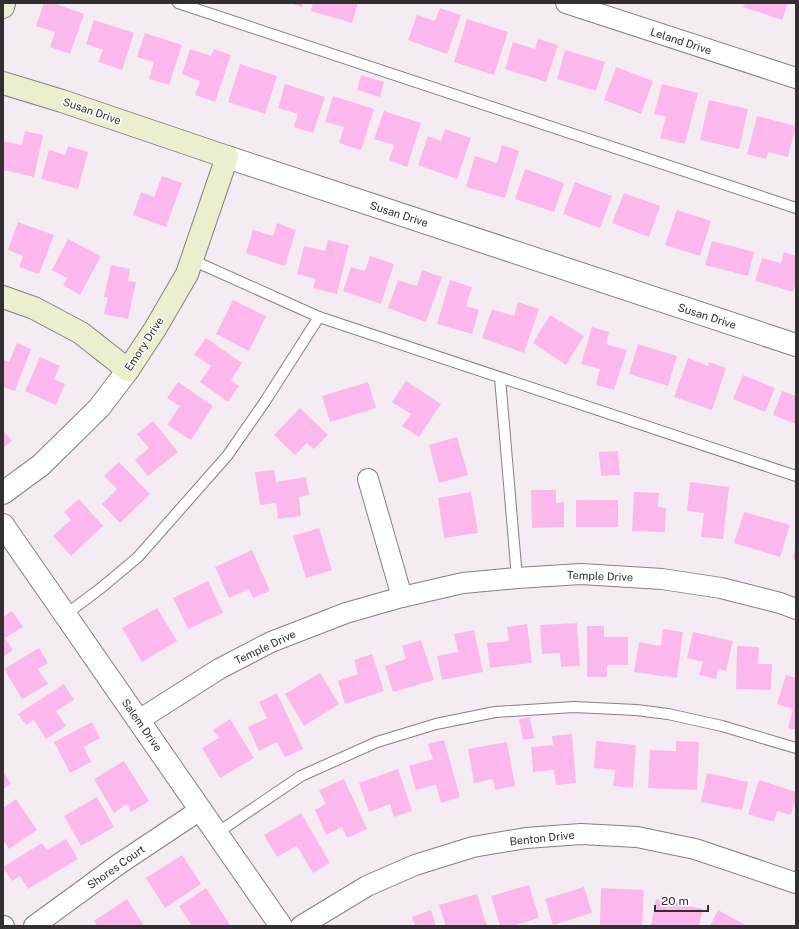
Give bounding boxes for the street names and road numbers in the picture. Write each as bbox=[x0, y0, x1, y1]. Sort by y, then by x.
street label: Leland Drive bbox=[649, 25, 713, 57]
street label: Susan Drive bbox=[61, 95, 123, 127]
street label: Susan Drive bbox=[368, 199, 430, 229]
street label: Susan Drive bbox=[676, 301, 738, 331]
street label: Emory Drive bbox=[122, 315, 166, 373]
street label: Temple Drive bbox=[567, 569, 633, 583]
street label: Temple Drive bbox=[232, 628, 298, 666]
street label: Salem Drive bbox=[120, 696, 164, 754]
street label: Benton Drive bbox=[509, 829, 575, 847]
street label: Shores Court bbox=[85, 843, 147, 891]

